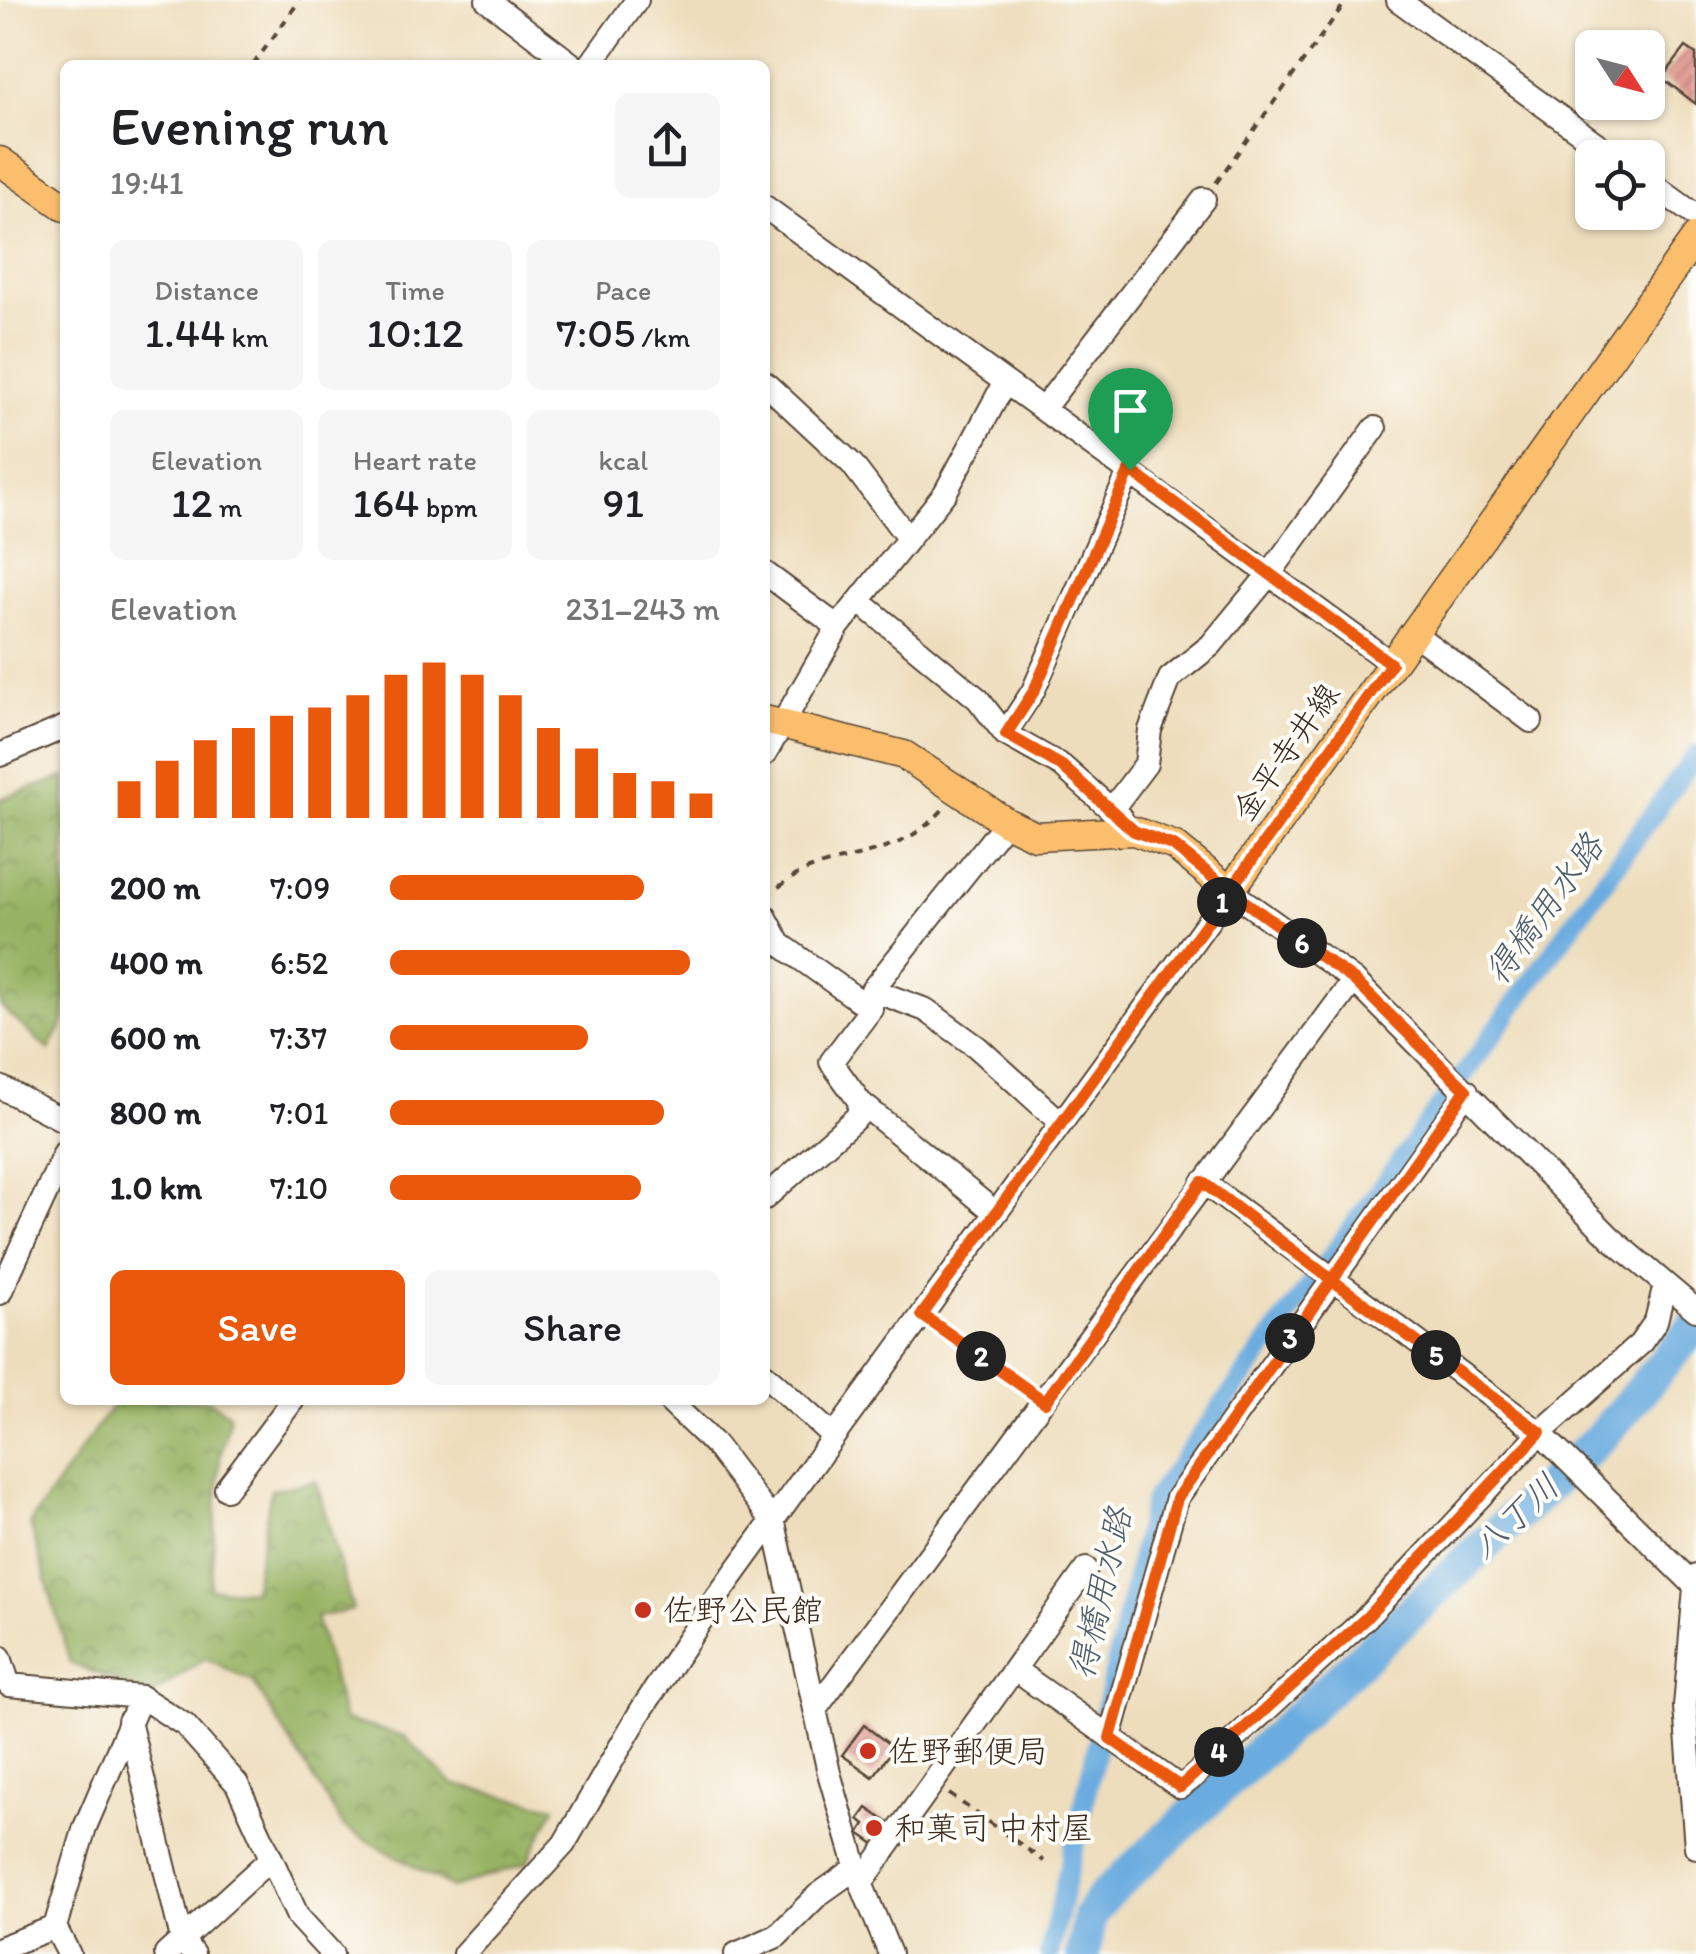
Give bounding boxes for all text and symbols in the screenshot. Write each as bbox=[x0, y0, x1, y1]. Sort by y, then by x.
north arrow bbox=[1575, 30, 1665, 120]
map controls bbox=[1575, 30, 1665, 230]
text: Evening run bbox=[110, 93, 389, 159]
button: share bbox=[615, 93, 720, 198]
button: locate bbox=[1575, 140, 1665, 230]
text: 19:41 bbox=[110, 164, 184, 202]
text: Distance bbox=[154, 273, 259, 307]
text: Time bbox=[385, 273, 445, 307]
text: Pace bbox=[595, 273, 651, 307]
text: 1.44 bbox=[145, 307, 225, 358]
text: 10:12 bbox=[366, 307, 464, 358]
text: 7:05 bbox=[556, 307, 635, 358]
text: km bbox=[225, 320, 268, 354]
text: /km bbox=[635, 320, 690, 354]
pin bbox=[1088, 368, 1173, 471]
icon: arrive bbox=[1103, 383, 1158, 438]
text: Elevation bbox=[151, 443, 262, 477]
text: Heart rate bbox=[353, 443, 477, 477]
text: kcal bbox=[598, 443, 648, 477]
text: 12 bbox=[171, 477, 213, 528]
text: 164 bbox=[352, 477, 419, 528]
text: 91 bbox=[603, 477, 644, 528]
text: m bbox=[213, 490, 242, 524]
text: bpm bbox=[419, 490, 478, 524]
text: Elevation bbox=[110, 590, 237, 628]
text: 231–243 m bbox=[565, 590, 720, 628]
street label: 金平寺井線 bbox=[1225, 676, 1347, 828]
water label: 得橋用水路 bbox=[1476, 824, 1614, 992]
text: 200 m bbox=[110, 869, 200, 907]
text: 7:09 bbox=[270, 869, 330, 907]
pin: 1 bbox=[1197, 877, 1247, 927]
text: 1 bbox=[1216, 885, 1229, 919]
pin: 6 bbox=[1277, 918, 1327, 968]
text: 6 bbox=[1295, 926, 1309, 960]
text: 400 m bbox=[110, 944, 203, 982]
text: 6:52 bbox=[270, 944, 328, 982]
text: 600 m bbox=[110, 1019, 200, 1057]
text: 7:37 bbox=[270, 1019, 327, 1057]
text: 800 m bbox=[110, 1094, 201, 1132]
text: 7:01 bbox=[270, 1094, 328, 1132]
text: 1.0 km bbox=[110, 1169, 202, 1207]
text: 7:10 bbox=[270, 1169, 328, 1207]
button: Save bbox=[110, 1270, 405, 1385]
button: Share bbox=[425, 1270, 720, 1385]
pin: 3 bbox=[1265, 1313, 1315, 1363]
text: 3 bbox=[1282, 1321, 1298, 1355]
pin: 5 bbox=[1411, 1330, 1461, 1380]
pin: 2 bbox=[956, 1331, 1006, 1381]
text: 5 bbox=[1429, 1338, 1443, 1372]
text: 2 bbox=[974, 1339, 988, 1373]
water label: 八丁川 bbox=[1462, 1465, 1568, 1567]
water label: 得橋用水路 bbox=[1060, 1501, 1141, 1683]
place label: 佐野公民館 bbox=[663, 1591, 823, 1629]
marker: 佐野公民館 bbox=[632, 1599, 654, 1621]
pin: 4 bbox=[1194, 1727, 1244, 1777]
place label: 佐野郵便局 bbox=[888, 1732, 1048, 1770]
text: 4 bbox=[1211, 1735, 1227, 1769]
marker: 佐野郵便局 bbox=[857, 1740, 879, 1762]
place label: 和菓司 中村屋 bbox=[894, 1809, 1093, 1847]
marker: 和菓司 中村屋 bbox=[863, 1817, 885, 1839]

